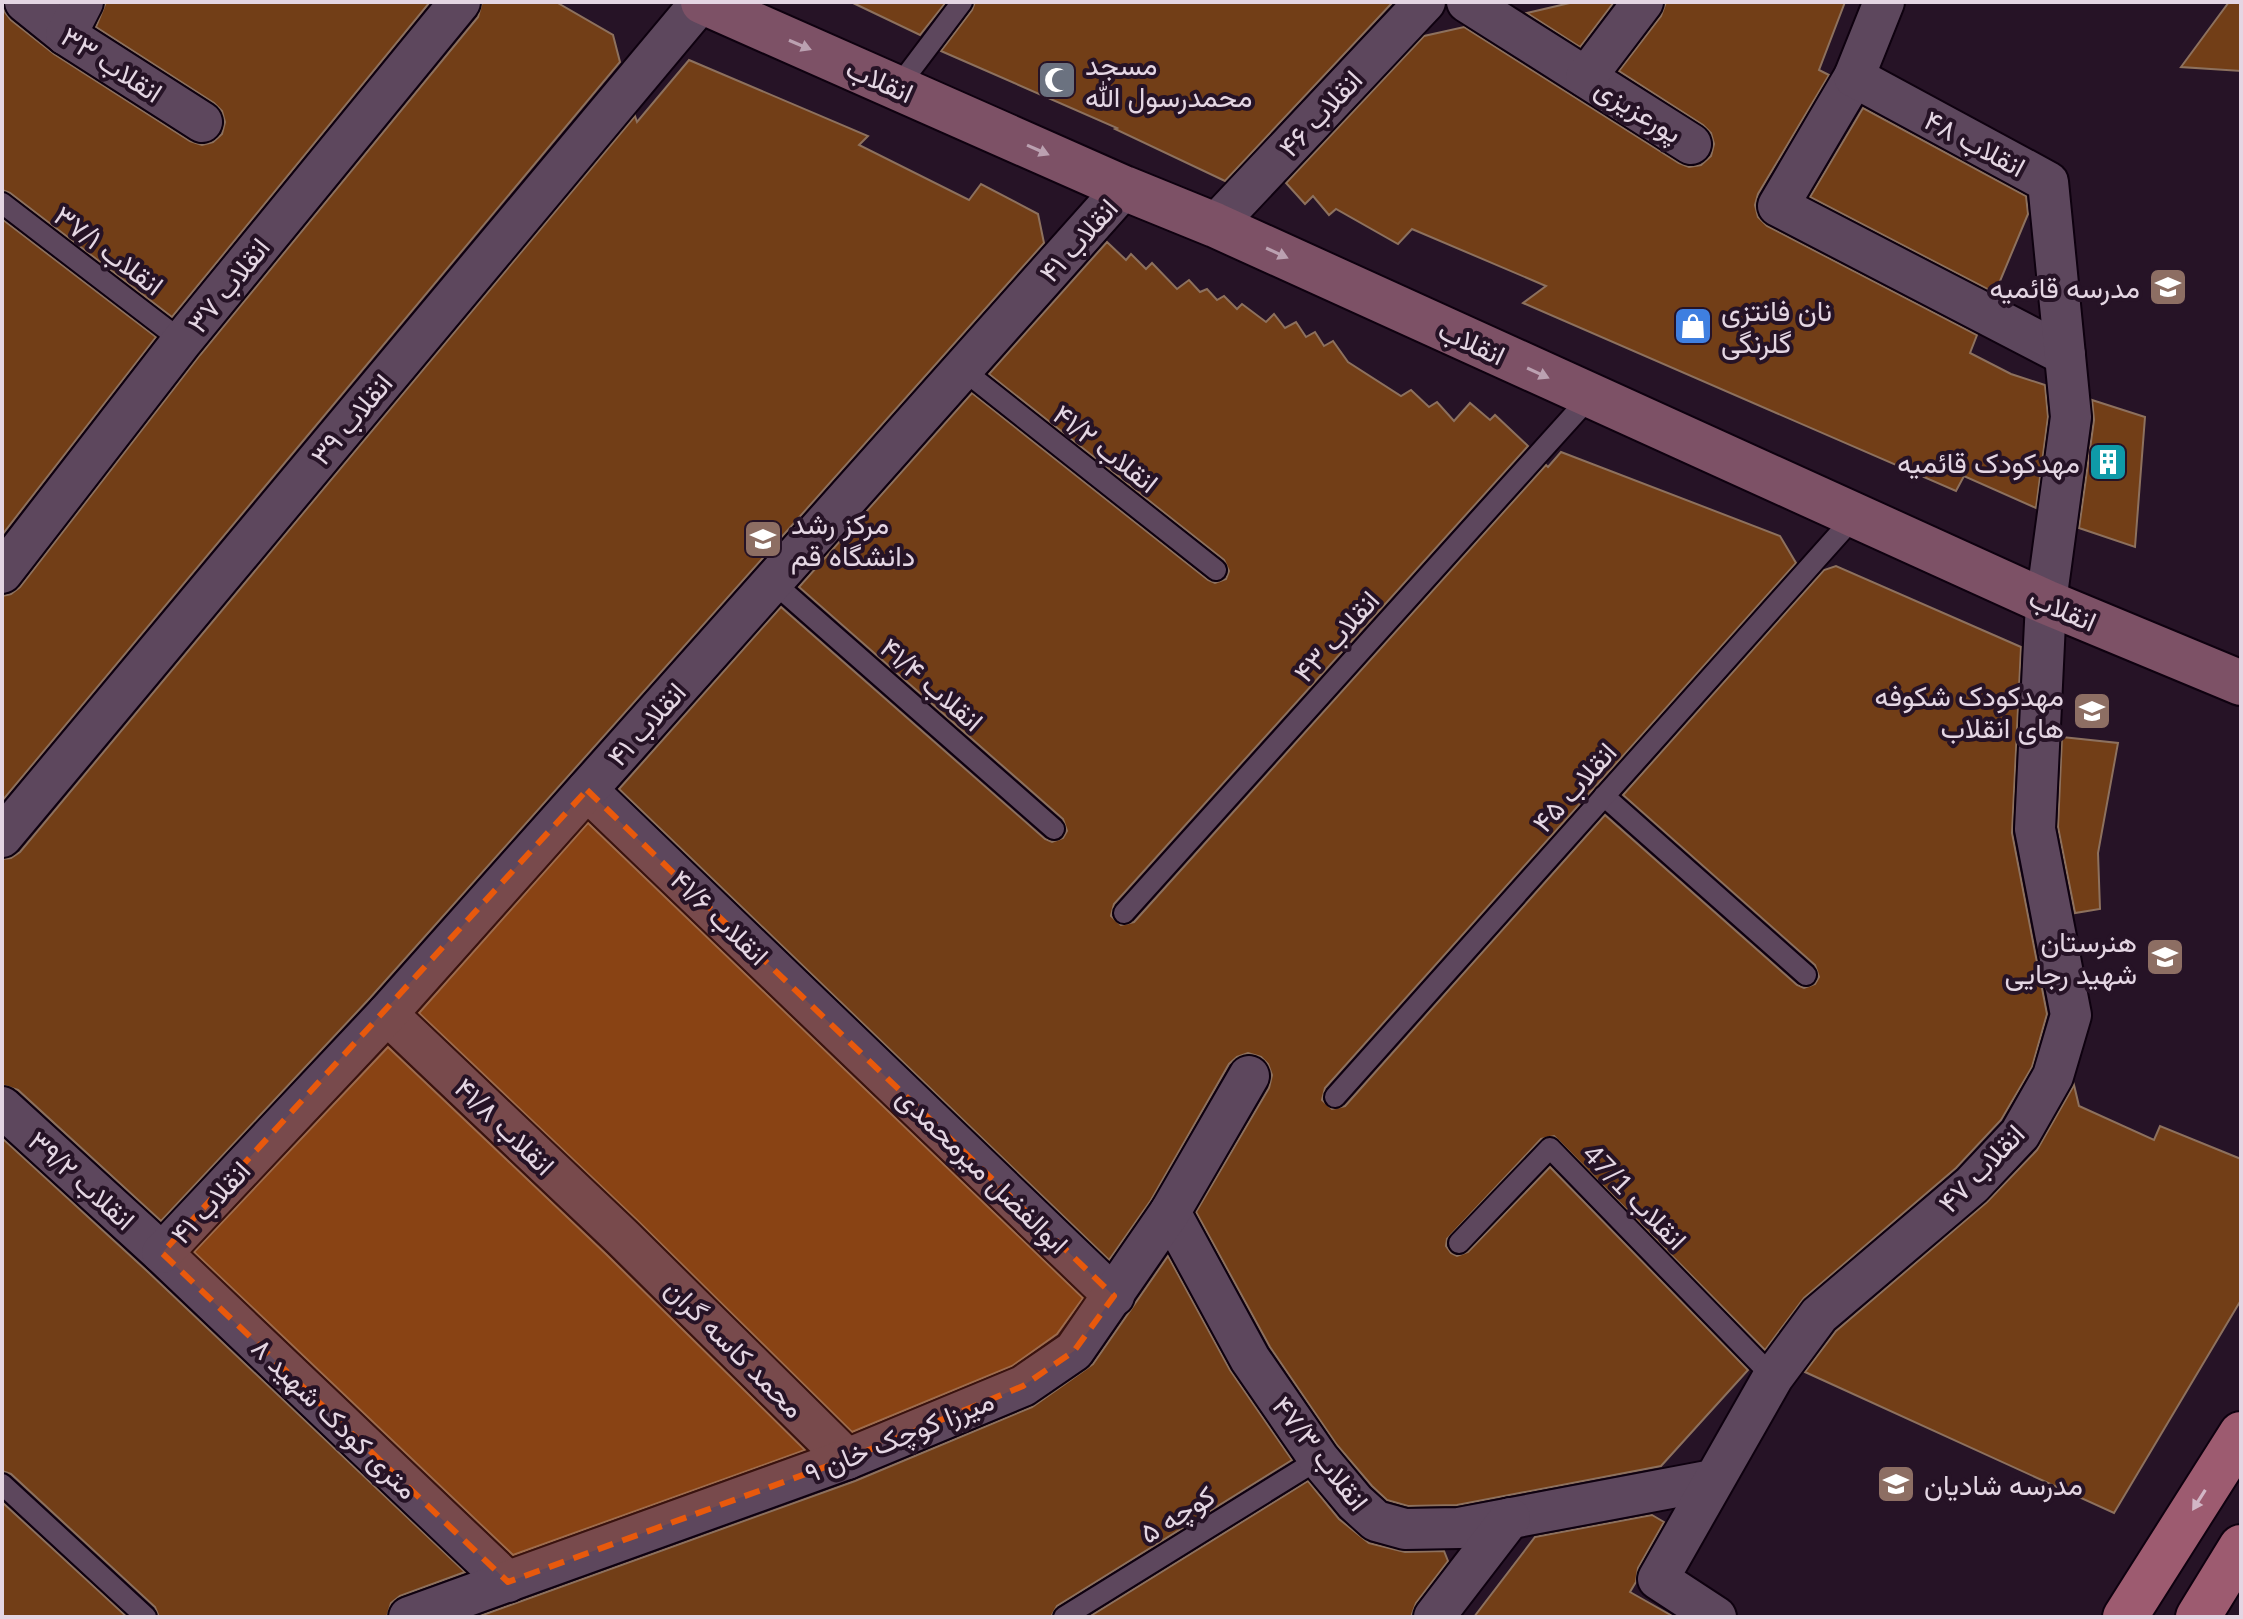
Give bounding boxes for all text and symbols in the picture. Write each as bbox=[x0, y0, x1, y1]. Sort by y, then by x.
street label: انقلاب ۳۳ bbox=[55, 18, 169, 110]
one-way arrow bbox=[788, 39, 812, 52]
place label: مسجد محمدرسول الله bbox=[1085, 47, 1252, 115]
street label: انقلاب bbox=[841, 50, 919, 110]
mosque icon: مسجد محمدرسول الله bbox=[1036, 59, 1078, 101]
street label: انقلاب ۴۶ bbox=[1271, 62, 1369, 164]
street label: پورعزیزی bbox=[1588, 70, 1689, 152]
street label: انقلاب ۴۸ bbox=[1918, 102, 2032, 184]
one-way arrow bbox=[1026, 143, 1050, 157]
street label: انقلاب ۴۱ bbox=[1031, 191, 1125, 289]
street label: انقلاب ۳۷/۱ bbox=[47, 197, 171, 303]
street label: انقلاب ۳۷ bbox=[179, 230, 277, 340]
one-way arrow bbox=[1265, 246, 1288, 260]
school or university icon: مدرسه قائمیه bbox=[2147, 266, 2189, 308]
place label: مدرسه قائمیه bbox=[1989, 270, 2140, 306]
place label: نان فانتزی گلرنگی bbox=[1721, 293, 1832, 361]
shop icon: نان فانتزی گلرنگی bbox=[1672, 305, 1714, 347]
street label: انقلاب bbox=[1433, 311, 1511, 373]
street label: انقلاب ۳۹ bbox=[303, 366, 399, 472]
one-way arrow bbox=[1527, 366, 1550, 380]
street label: انقلاب ۴۱/۲ bbox=[1046, 396, 1166, 500]
building icon: مهدکودک قائمیه bbox=[2087, 441, 2129, 483]
place label: مهدکودک قائمیه bbox=[1897, 445, 2080, 481]
place label: مرکز رشد دانشگاه قم bbox=[791, 506, 915, 575]
school or university icon: مرکز رشد دانشگاه قم bbox=[742, 518, 784, 560]
street label: انقلاب bbox=[2024, 579, 2102, 639]
street label: انقلاب ۴۳ bbox=[1286, 583, 1386, 689]
street label: انقلاب ۴۱/۴ bbox=[873, 630, 991, 738]
street label: انقلاب ۴۱ bbox=[599, 675, 693, 773]
place label: مهدکودک شکوفه های انقلاب bbox=[1875, 678, 2064, 745]
school or university icon: مهدکودک شکوفه های انقلاب bbox=[2071, 690, 2113, 732]
street label: انقلاب ۴۵ bbox=[1524, 735, 1624, 839]
street label: انقلاب ۴۱/۶ bbox=[664, 862, 776, 972]
place label: هنرستان شهید رجایی bbox=[2004, 924, 2137, 992]
school or university icon: هنرستان شهید رجایی bbox=[2144, 936, 2186, 978]
street label: انقلاب ۴۱/۸ bbox=[448, 1070, 562, 1182]
street label: ابوالفضل میرمحمدی bbox=[889, 1079, 1076, 1262]
street label: انقلاب ۴۷ bbox=[1930, 1116, 2032, 1220]
street label: انقلاب ۳۹/۲ bbox=[21, 1123, 143, 1237]
street label: انقلاب 47/1 bbox=[1575, 1135, 1695, 1257]
street label: انقلاب ۴۱ bbox=[163, 1153, 257, 1251]
street label: محمد کاسه گران bbox=[657, 1271, 812, 1426]
street label: ۸ متری کودک شهید bbox=[244, 1330, 425, 1507]
street label: میرزا کوچک خان ۹ bbox=[799, 1382, 1000, 1492]
street label: انقلاب ۴۷/۳ bbox=[1265, 1389, 1377, 1517]
school or university icon: مدرسه شادیان bbox=[1875, 1463, 1917, 1505]
place label: مدرسه شادیان bbox=[1924, 1467, 2083, 1503]
street label: کوچه ۵ bbox=[1133, 1477, 1222, 1552]
one-way arrow bbox=[2193, 1489, 2207, 1511]

